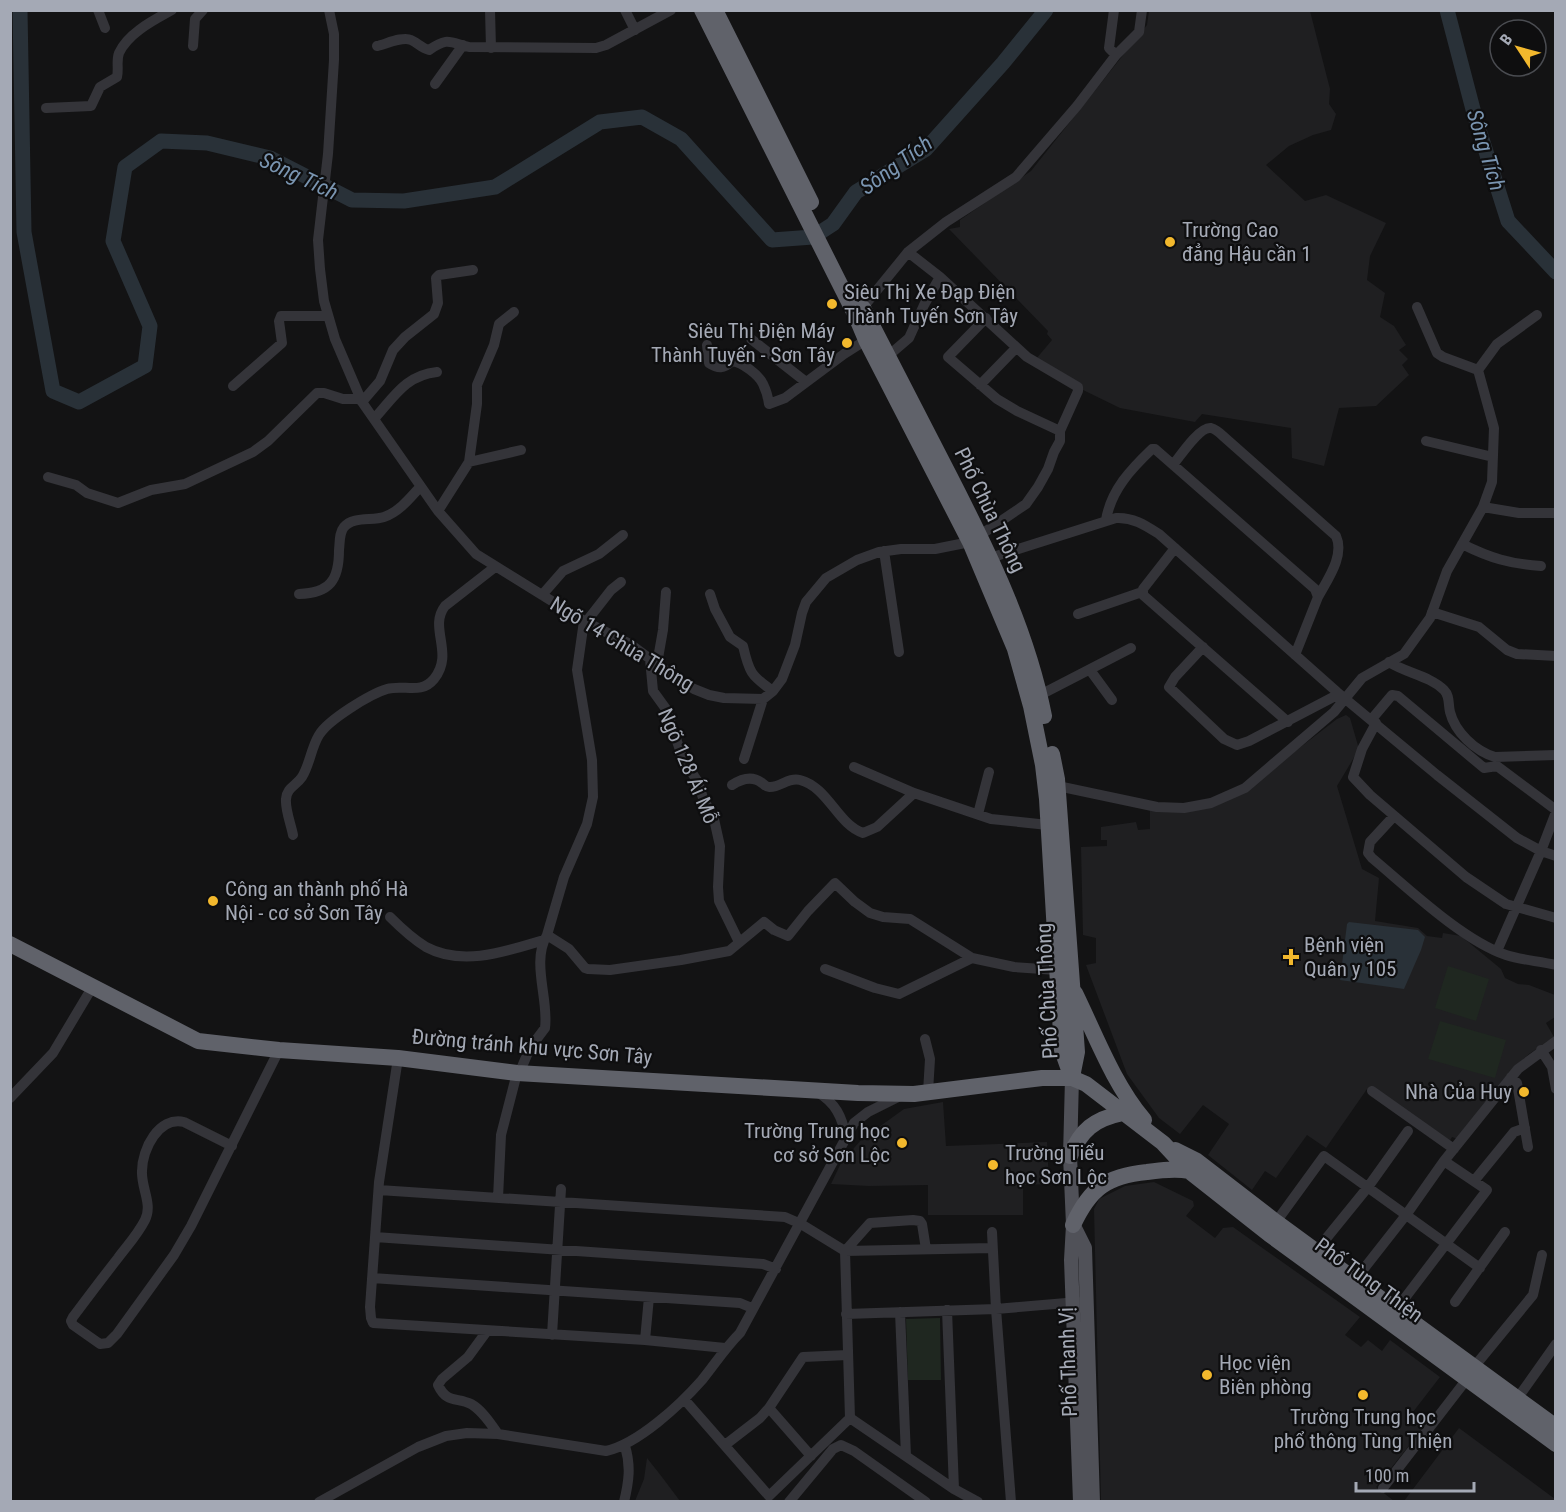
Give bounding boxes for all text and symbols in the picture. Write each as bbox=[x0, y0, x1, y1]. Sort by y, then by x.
north arrow bbox=[1488, 18, 1548, 78]
text: B bbox=[1496, 30, 1517, 49]
water label: Sông Tích bbox=[1462, 106, 1510, 194]
water label: Sông Tích bbox=[855, 130, 937, 200]
water label: Sông Tích bbox=[256, 147, 342, 205]
place label: Trường Cao đẳng Hậu cần 1 bbox=[1182, 218, 1312, 266]
marker: Trường Cao đẳng Hậu cần 1 bbox=[1163, 235, 1177, 249]
place label: Siêu Thị Xe Đạp Điện Thành Tuyến Sơn Tây bbox=[844, 280, 1018, 328]
marker: Siêu Thị Xe Đạp Điện Thành Tuyến Sơn Tây bbox=[825, 297, 839, 311]
place label: Siêu Thị Điện Máy Thành Tuyến - Sơn Tây bbox=[651, 319, 835, 367]
marker: Siêu Thị Điện Máy Thành Tuyến - Sơn Tây bbox=[840, 336, 854, 350]
street label: Phố Chùa Thông bbox=[949, 444, 1031, 576]
street label: Ngõ 14 Chùa Thông bbox=[546, 592, 698, 696]
street label: Ngõ 128 Ái Mỗ bbox=[653, 705, 723, 827]
place label: Công an thành phố Hà Nội - cơ sở Sơn Tây bbox=[225, 877, 408, 925]
marker: Công an thành phố Hà Nội - cơ sở Sơn Tây bbox=[206, 894, 220, 908]
street label: Phố Chùa Thông bbox=[1031, 922, 1063, 1060]
place label: Bệnh viện Quân y 105 bbox=[1304, 933, 1397, 981]
marker: Bệnh viện Quân y 105 bbox=[1282, 948, 1300, 966]
street label: Đường tránh khu vực Sơn Tây bbox=[411, 1025, 653, 1069]
place label: Nhà Của Huy bbox=[1405, 1080, 1512, 1104]
marker: Nhà Của Huy bbox=[1517, 1085, 1531, 1099]
place label: Trường Trung học cơ sở Sơn Lộc bbox=[744, 1119, 890, 1167]
marker: Trường Trung học cơ sở Sơn Lộc bbox=[895, 1136, 909, 1150]
place label: Trường Tiểu học Sơn Lộc bbox=[1005, 1141, 1107, 1189]
marker: Trường Tiểu học Sơn Lộc bbox=[986, 1158, 1000, 1172]
street label: Phố Tùng Thiện bbox=[1310, 1233, 1428, 1327]
street label: Phố Thanh Vị bbox=[1054, 1307, 1082, 1417]
place label: Học viện Biên phòng bbox=[1219, 1351, 1312, 1399]
marker: Học viện Biên phòng bbox=[1200, 1368, 1214, 1382]
marker: Trường Trung học phổ thông Tùng Thiện bbox=[1356, 1388, 1370, 1402]
place label: Trường Trung học phổ thông Tùng Thiện bbox=[1274, 1405, 1452, 1453]
scale bar bbox=[1356, 1455, 1474, 1493]
text: 100 m bbox=[1365, 1465, 1409, 1486]

